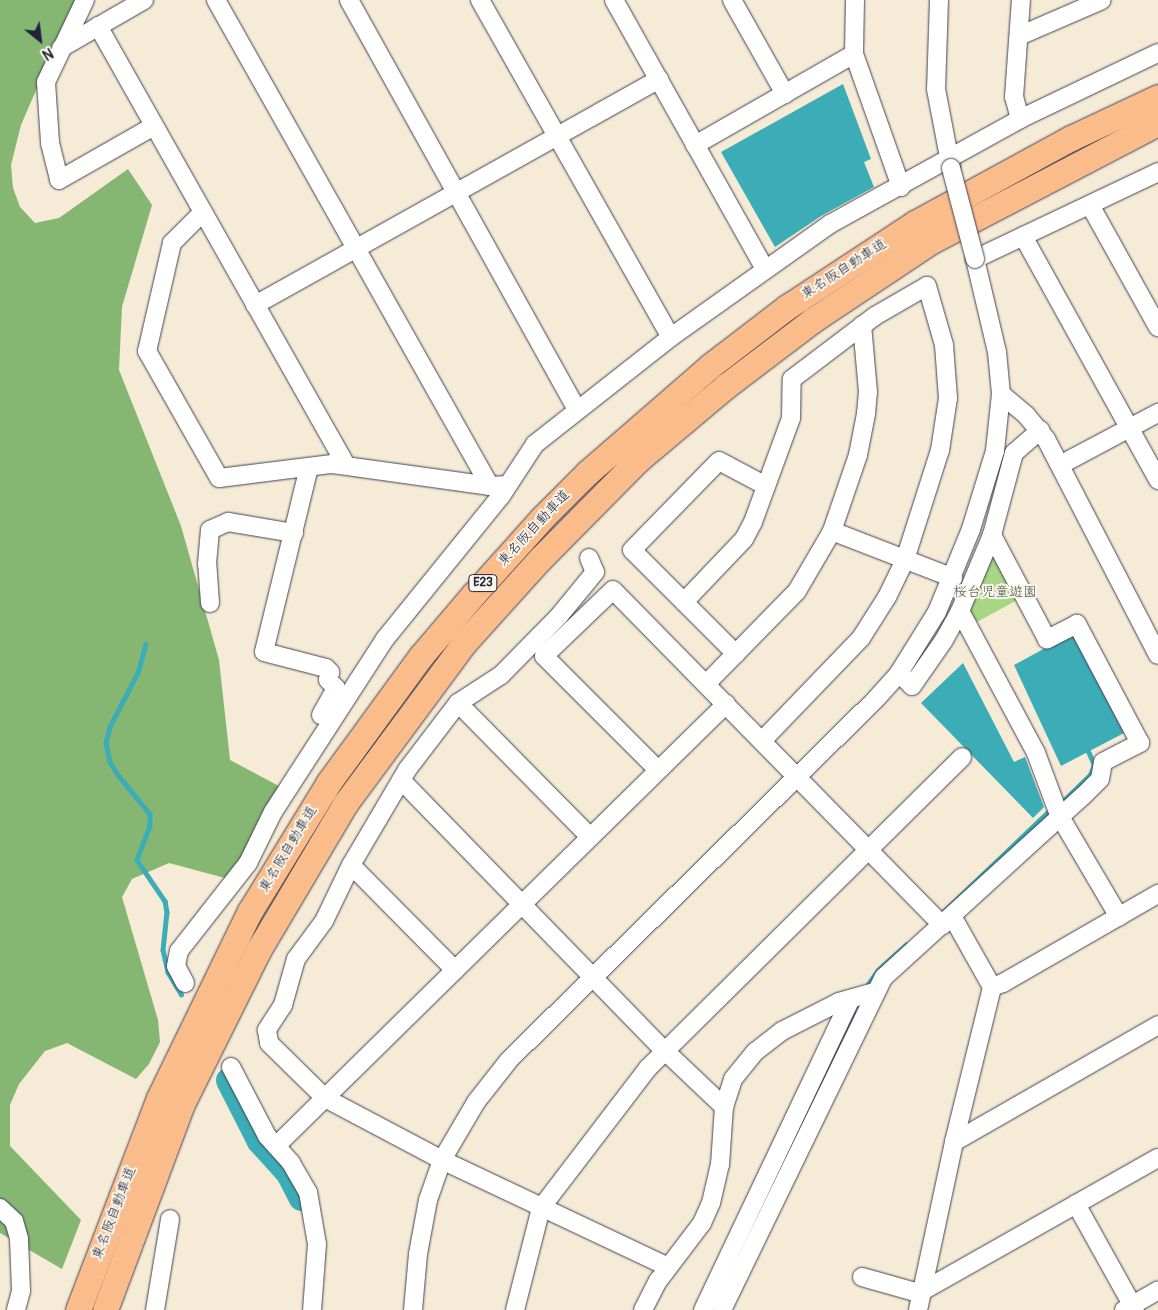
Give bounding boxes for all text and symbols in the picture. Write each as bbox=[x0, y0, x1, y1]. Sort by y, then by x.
north arrow bbox=[15, 15, 65, 65]
text: N bbox=[39, 44, 56, 63]
street label: 東名阪自動車道 bbox=[798, 235, 890, 303]
street label: 東名阪自動車道 bbox=[494, 486, 574, 570]
road number: E23 bbox=[468, 574, 498, 592]
park label: 桜台児童遊園 bbox=[953, 584, 1037, 600]
street label: 東名阪自動車道 bbox=[256, 803, 320, 895]
street label: 東名阪自動車道 bbox=[89, 1164, 139, 1262]

